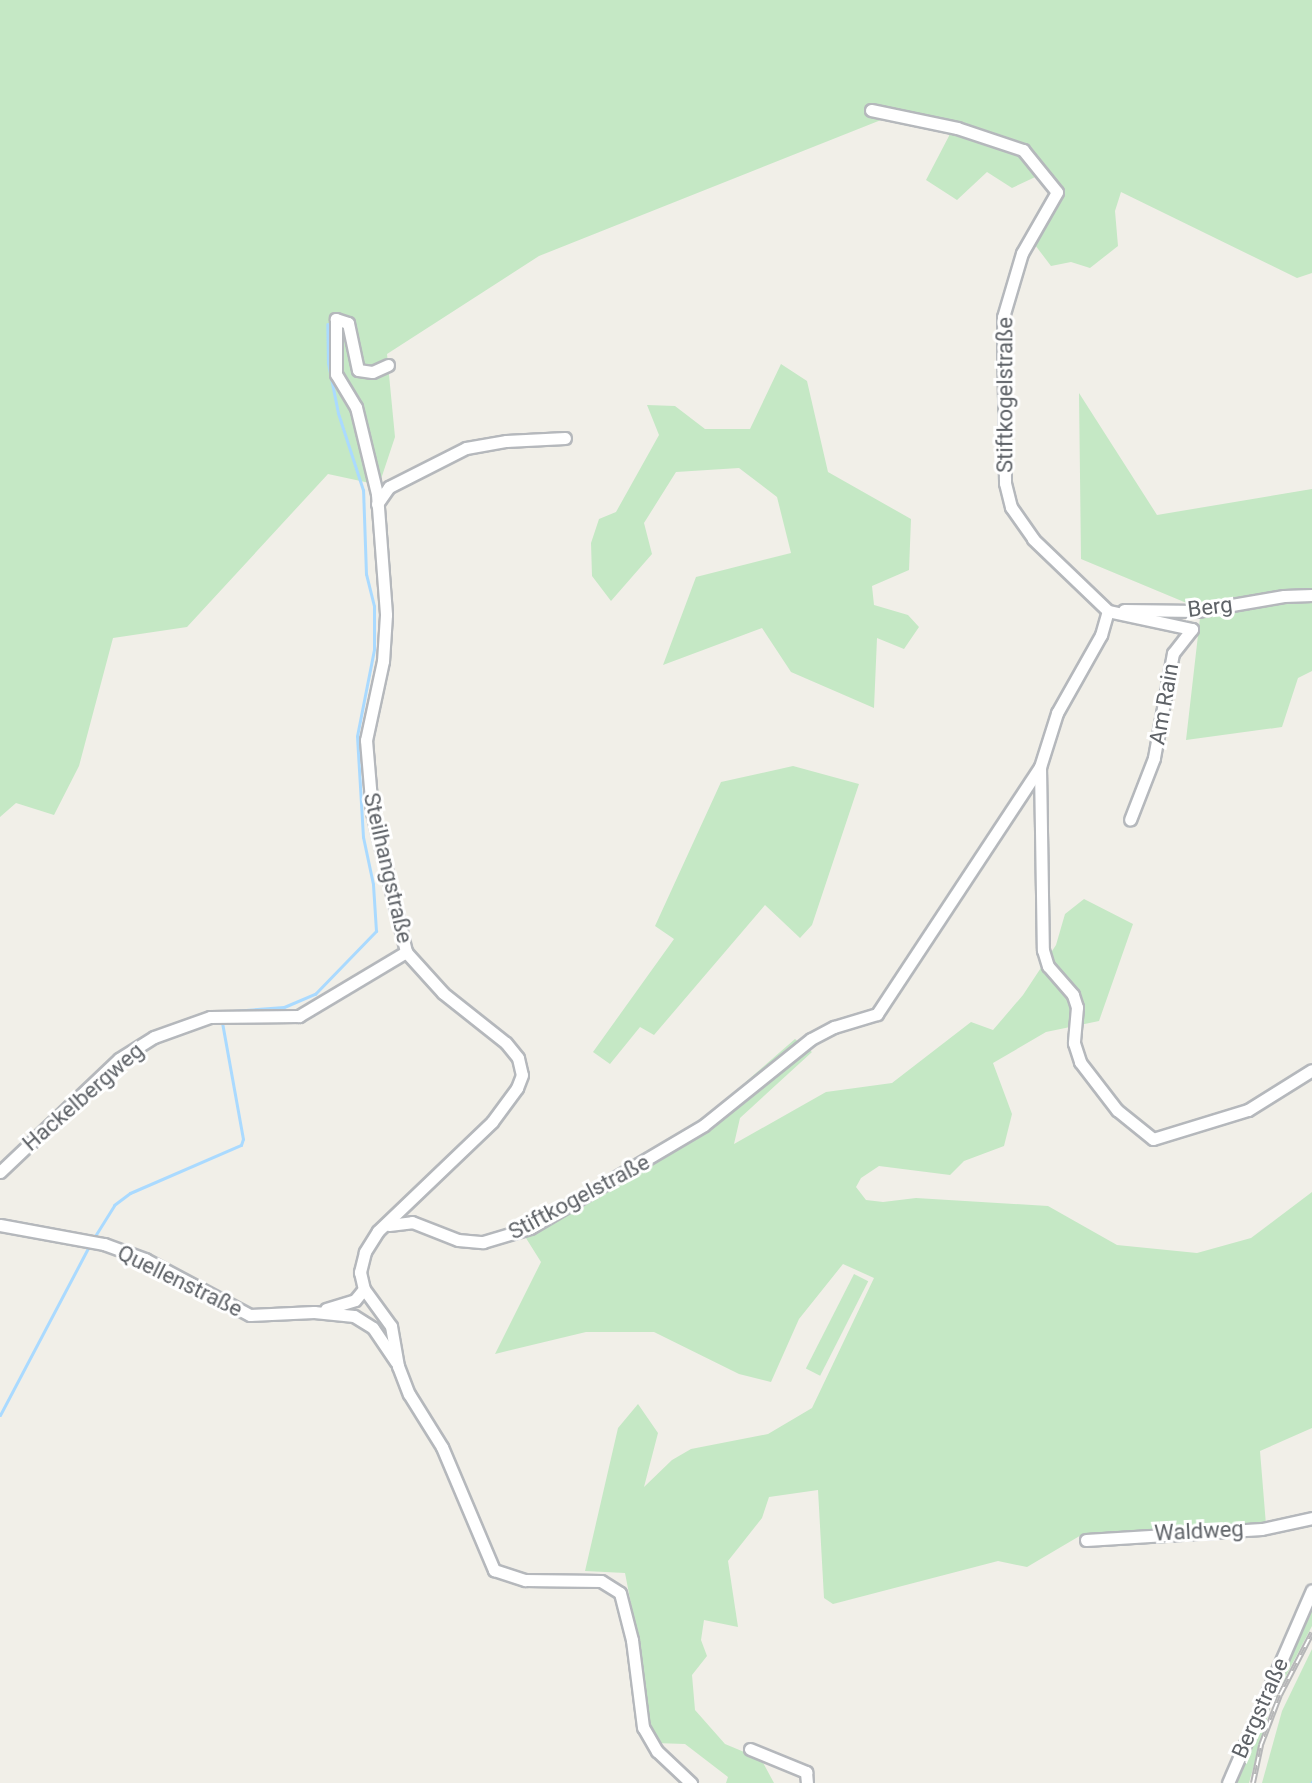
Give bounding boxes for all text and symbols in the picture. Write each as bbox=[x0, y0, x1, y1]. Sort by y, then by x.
street label: Stiftkogelstraße bbox=[992, 317, 1018, 473]
street label: Berg bbox=[1186, 591, 1234, 623]
street label: Am Rain bbox=[1144, 661, 1184, 747]
street label: Steilhangstraße bbox=[358, 790, 418, 946]
street label: Hackelbergweg bbox=[17, 1037, 149, 1157]
street label: Stiftkogelstraße bbox=[504, 1149, 654, 1245]
street label: Quellenstraße bbox=[113, 1239, 247, 1323]
street label: Waldweg bbox=[1154, 1515, 1244, 1547]
street label: Bergstraße bbox=[1226, 1654, 1294, 1762]

